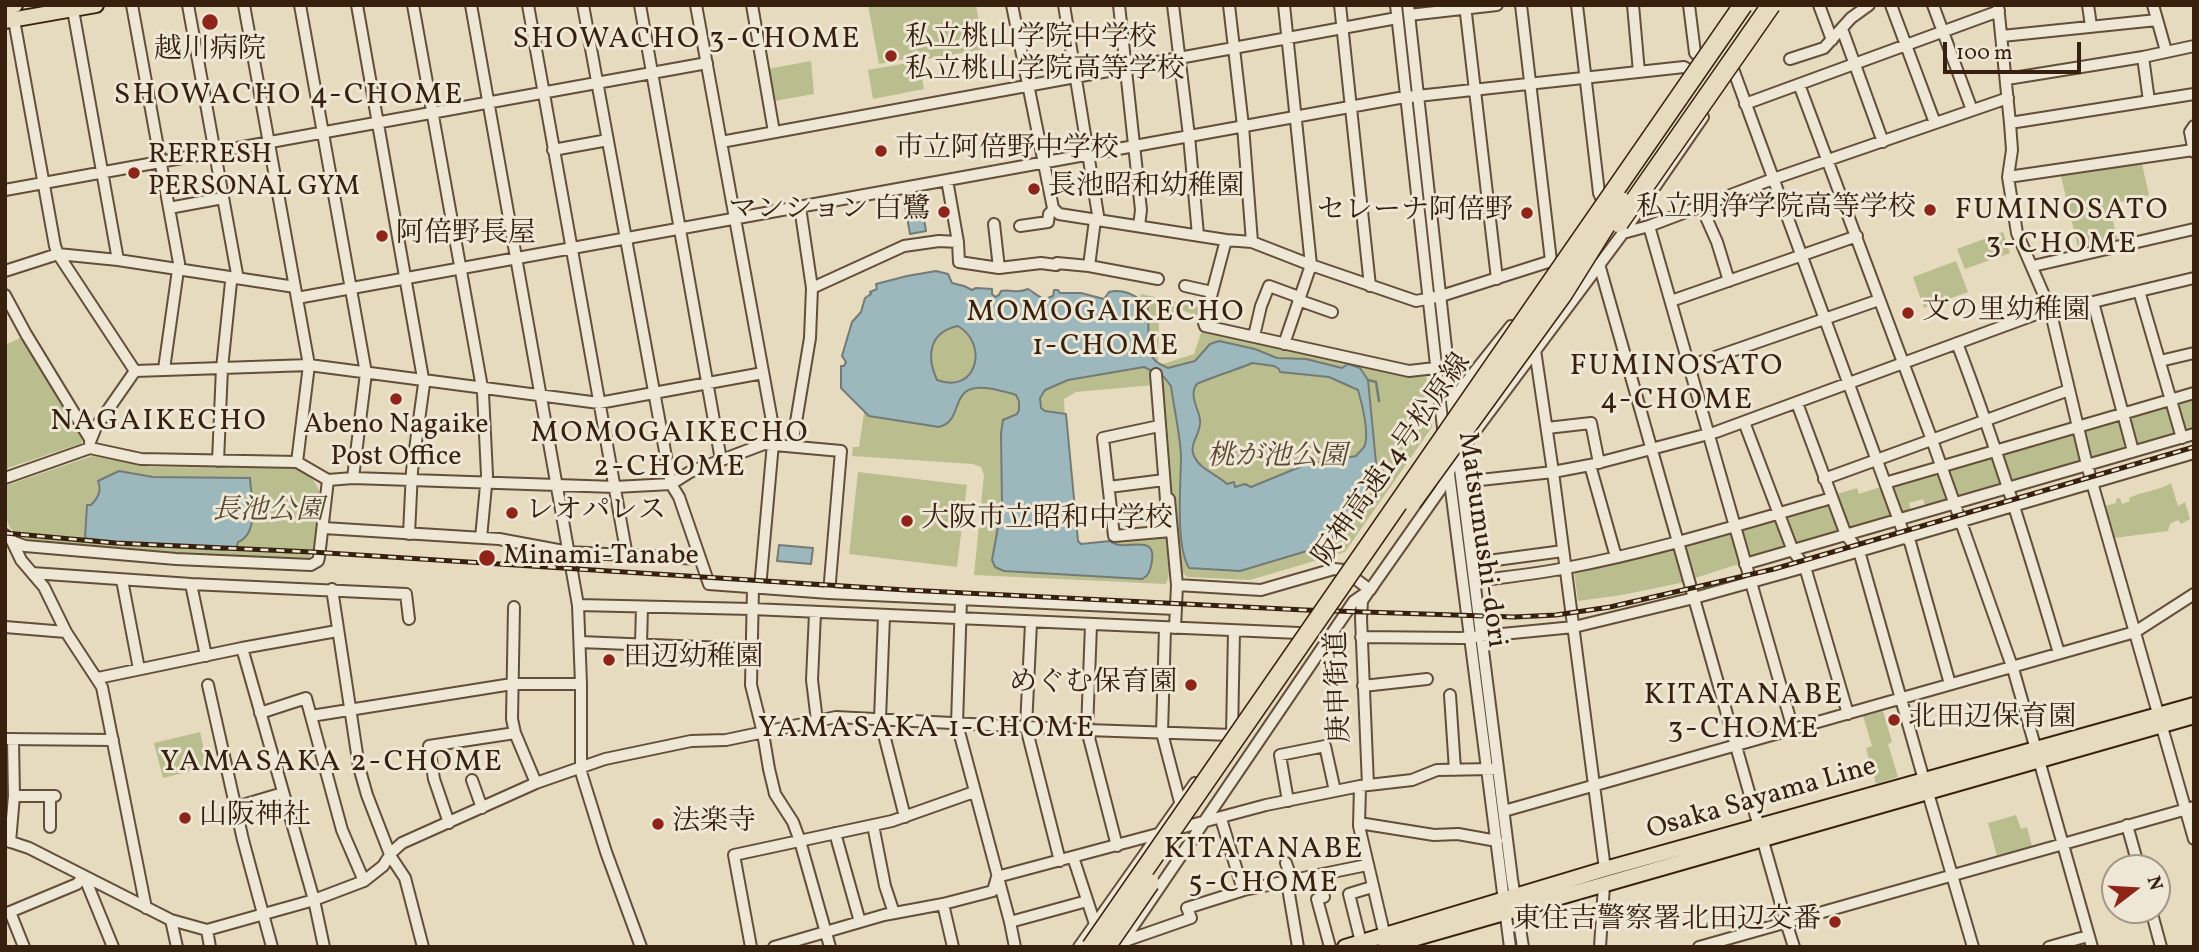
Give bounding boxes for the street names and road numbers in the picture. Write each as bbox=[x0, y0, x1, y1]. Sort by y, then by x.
street label: 阪神高速14号松原線 bbox=[1308, 348, 1480, 574]
street label: Matsumushi-dori bbox=[1448, 430, 1512, 650]
street label: 庚申街道 bbox=[1322, 630, 1360, 744]
street label: Osaka Sayama Line bbox=[1643, 751, 1881, 849]

